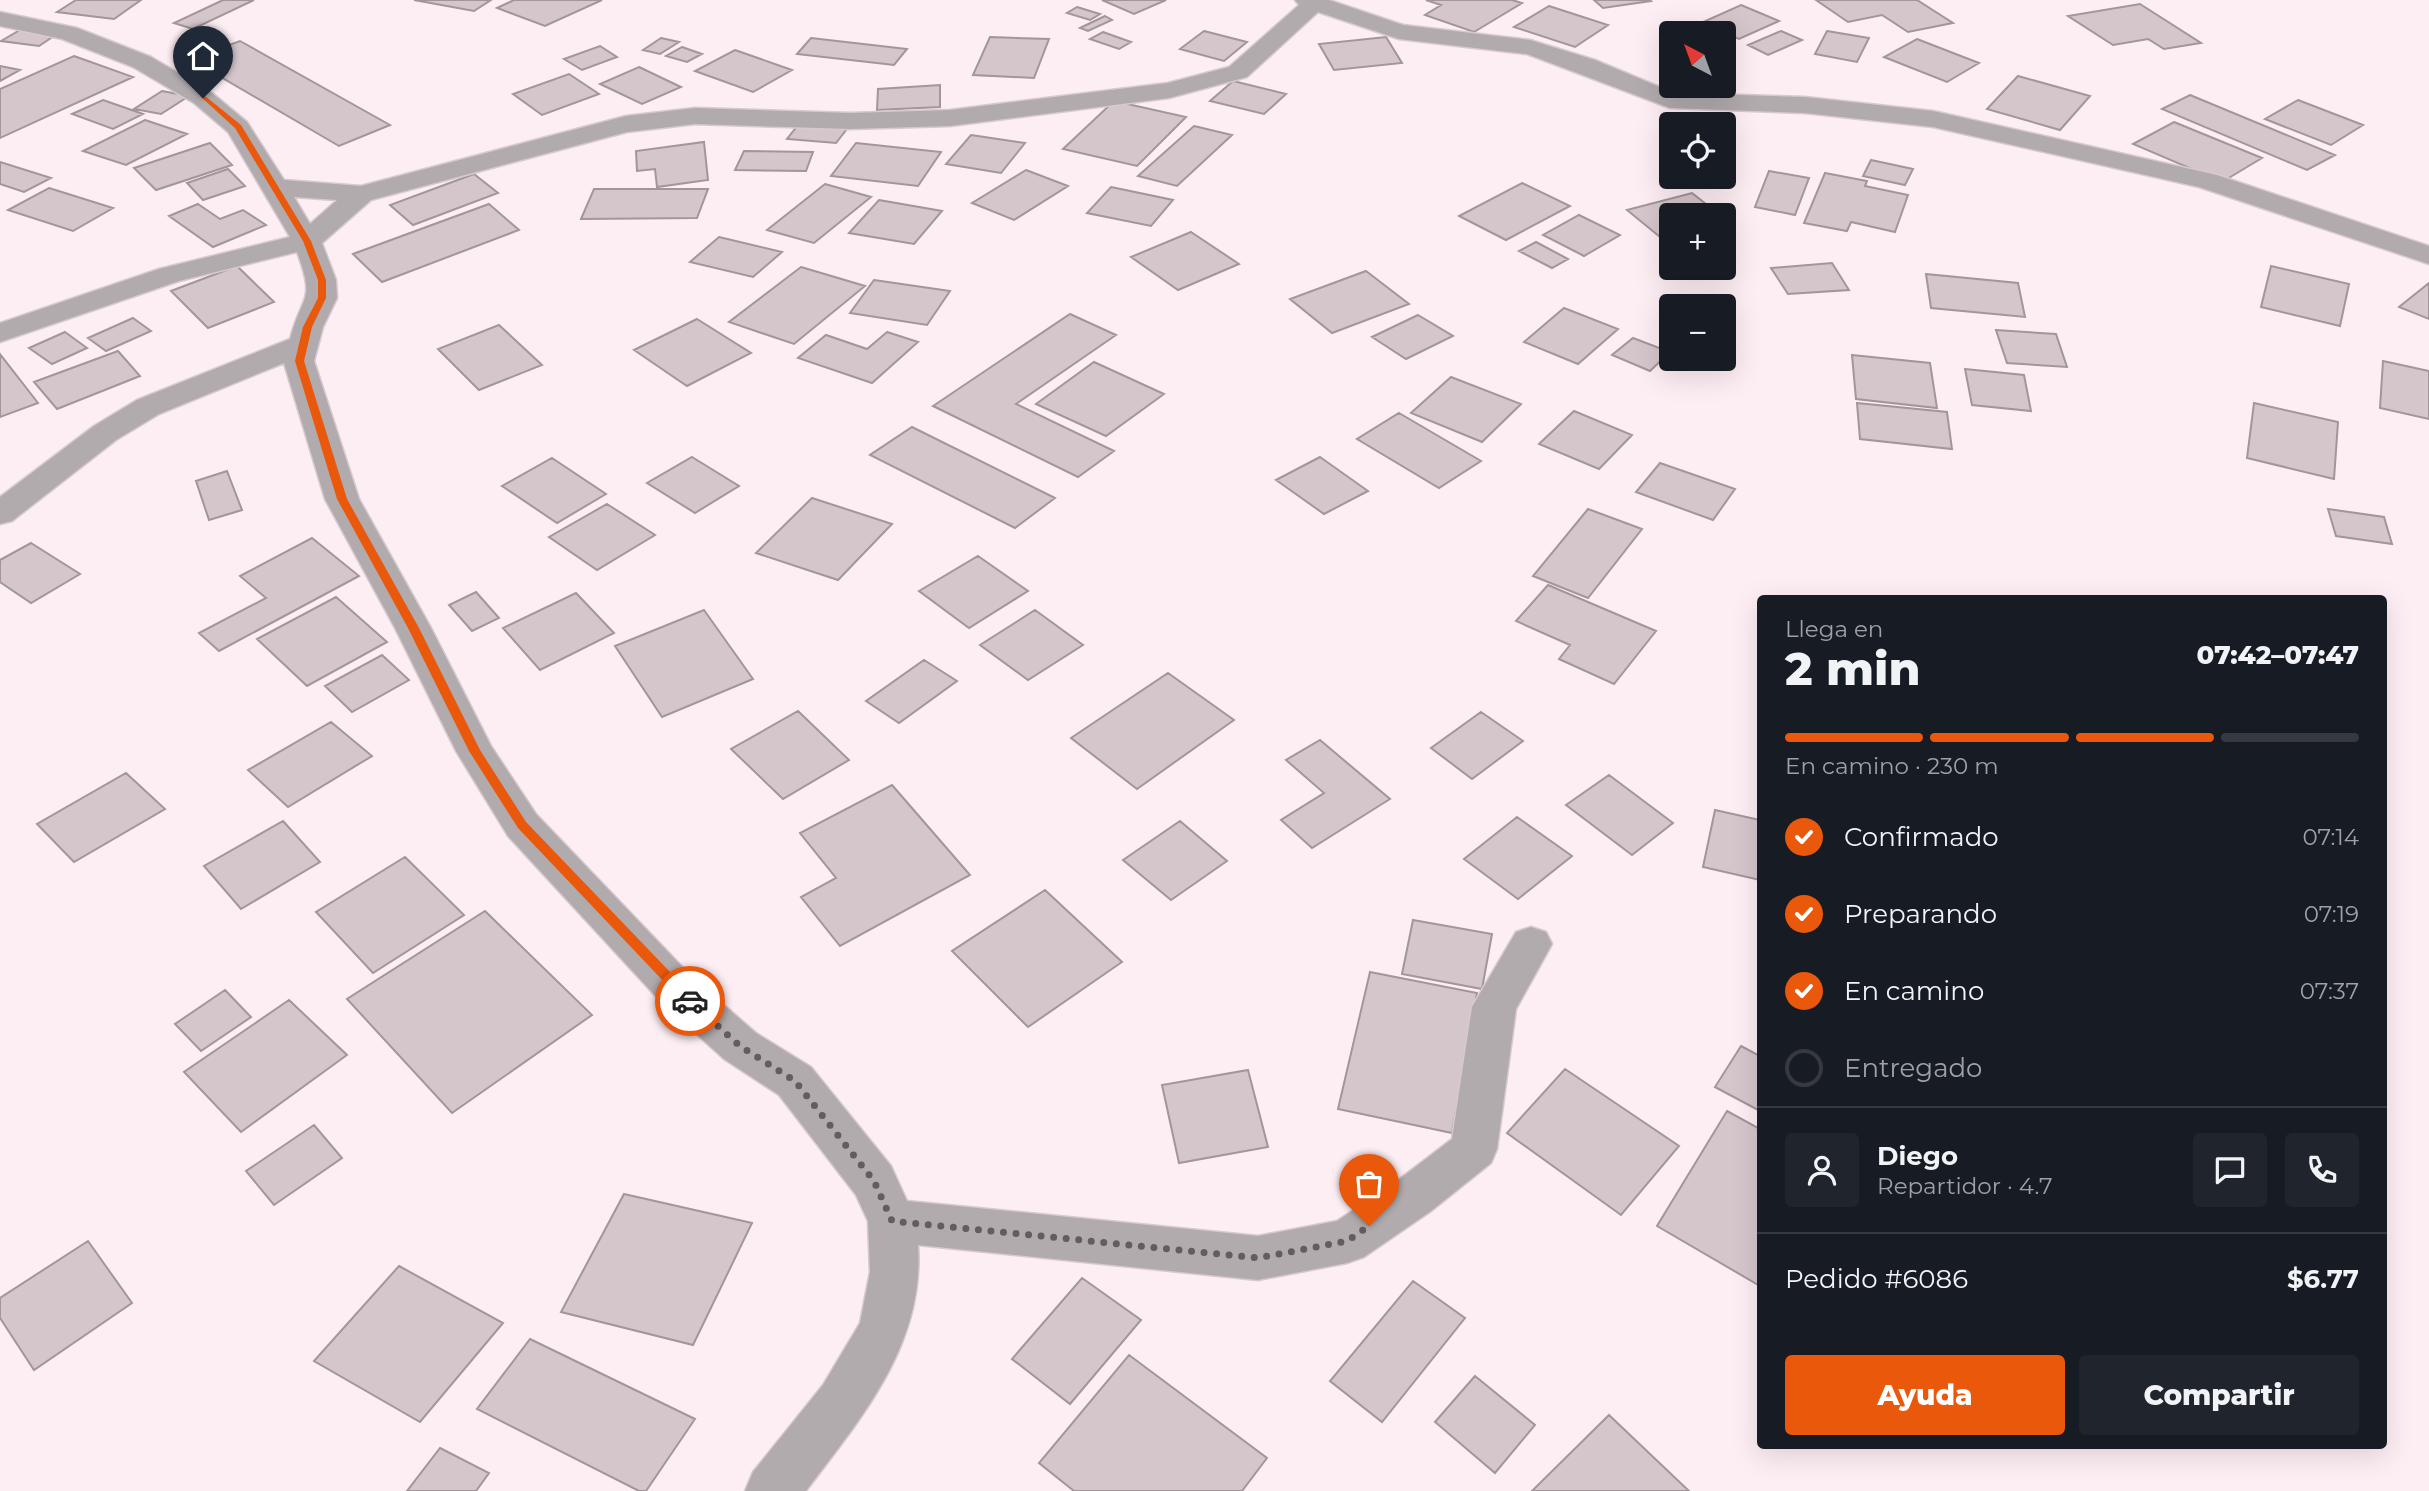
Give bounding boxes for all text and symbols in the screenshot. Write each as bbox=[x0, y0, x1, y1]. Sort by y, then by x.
north arrow bbox=[1659, 21, 1736, 98]
map controls bbox=[1659, 21, 1736, 371]
pin bbox=[173, 26, 233, 98]
icon: home bbox=[184, 37, 222, 75]
button: locate bbox=[1659, 112, 1736, 189]
button: + bbox=[1659, 203, 1736, 280]
button: − bbox=[1659, 294, 1736, 371]
text: Llega en bbox=[1785, 615, 1883, 643]
text: 07:42–07:47 bbox=[2197, 639, 2359, 671]
text: 2 min bbox=[1785, 640, 1920, 697]
text: En camino · 230 m bbox=[1785, 752, 1999, 780]
icon: check bbox=[1785, 818, 1823, 856]
text: Confirmado bbox=[1844, 821, 1999, 853]
text: 07:14 bbox=[2302, 823, 2359, 851]
icon: check bbox=[1785, 895, 1823, 933]
text: Preparando bbox=[1844, 898, 1997, 930]
text: 07:19 bbox=[2304, 900, 2359, 928]
courier bbox=[655, 966, 725, 1036]
icon: check bbox=[1785, 972, 1823, 1010]
text: En camino bbox=[1844, 975, 1984, 1007]
text: 07:37 bbox=[2300, 977, 2359, 1005]
icon: car bbox=[671, 982, 709, 1020]
text: Entregado bbox=[1844, 1052, 1982, 1084]
button: person bbox=[1785, 1133, 1859, 1207]
button: chat bbox=[2193, 1133, 2267, 1207]
button: phone bbox=[2285, 1133, 2359, 1207]
text: Diego bbox=[1877, 1140, 1958, 1172]
pin bbox=[1339, 1154, 1399, 1226]
icon: bag bbox=[1350, 1165, 1388, 1203]
text: Repartidor · 4.7 bbox=[1877, 1172, 2053, 1200]
text: Pedido #6086 bbox=[1785, 1263, 1968, 1295]
text: $6.77 bbox=[2287, 1263, 2359, 1295]
button: Ayuda bbox=[1785, 1355, 2065, 1435]
button: Compartir bbox=[2079, 1355, 2359, 1435]

